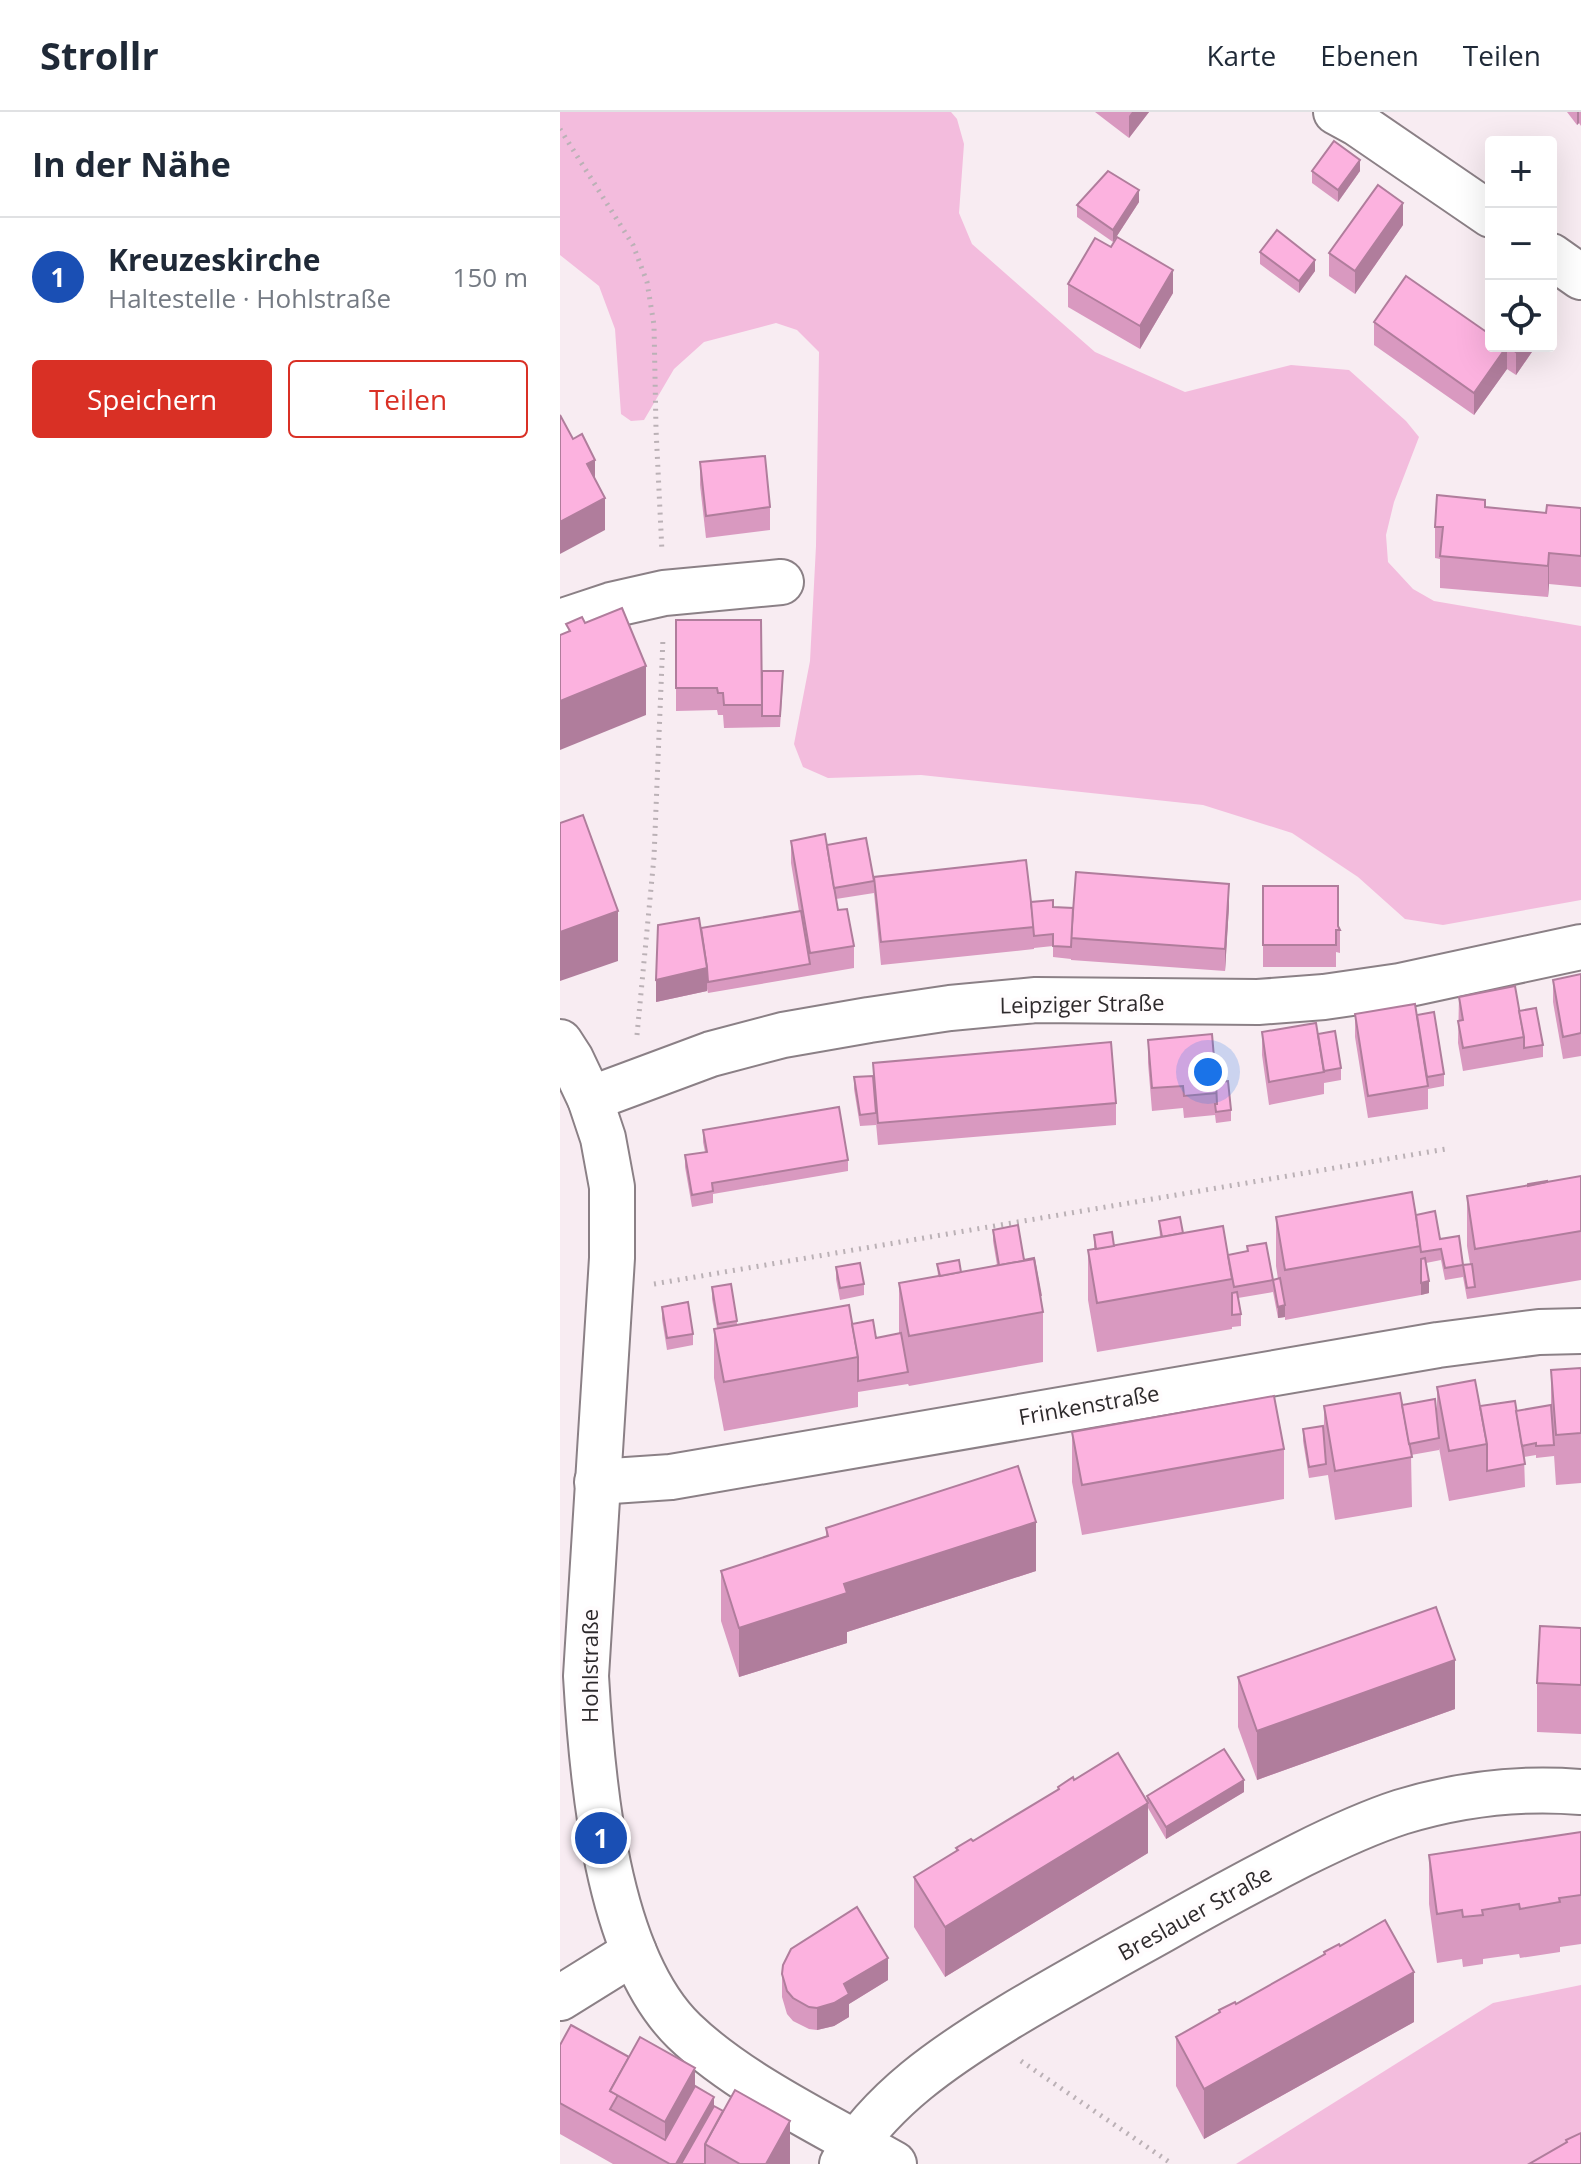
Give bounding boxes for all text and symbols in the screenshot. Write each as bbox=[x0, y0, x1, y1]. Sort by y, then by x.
text: Strollr bbox=[40, 29, 159, 81]
text: Karte bbox=[1206, 36, 1276, 74]
text: Ebenen bbox=[1320, 36, 1419, 74]
text: Teilen bbox=[1463, 36, 1541, 74]
map controls bbox=[1485, 136, 1557, 352]
button: + bbox=[1485, 136, 1557, 208]
text: In der Nähe bbox=[32, 141, 231, 187]
button: − bbox=[1485, 208, 1557, 280]
text: Kreuzeskirche bbox=[108, 239, 321, 280]
text: 1 bbox=[51, 259, 65, 295]
text: 150 m bbox=[453, 259, 528, 295]
text: Haltestelle · Hohlstraße bbox=[108, 280, 391, 316]
button: locate bbox=[1485, 280, 1557, 352]
button: Speichern bbox=[32, 360, 272, 438]
button: Teilen bbox=[288, 360, 528, 438]
street label: Leipziger Straße bbox=[999, 987, 1165, 1019]
your location bbox=[1188, 1052, 1228, 1092]
street label: Frinkenstraße bbox=[1016, 1377, 1162, 1431]
street label: Hohlstraße bbox=[574, 1609, 604, 1723]
pin: 1 bbox=[575, 1808, 627, 1868]
street label: Breslauer Straße bbox=[1112, 1857, 1277, 1967]

